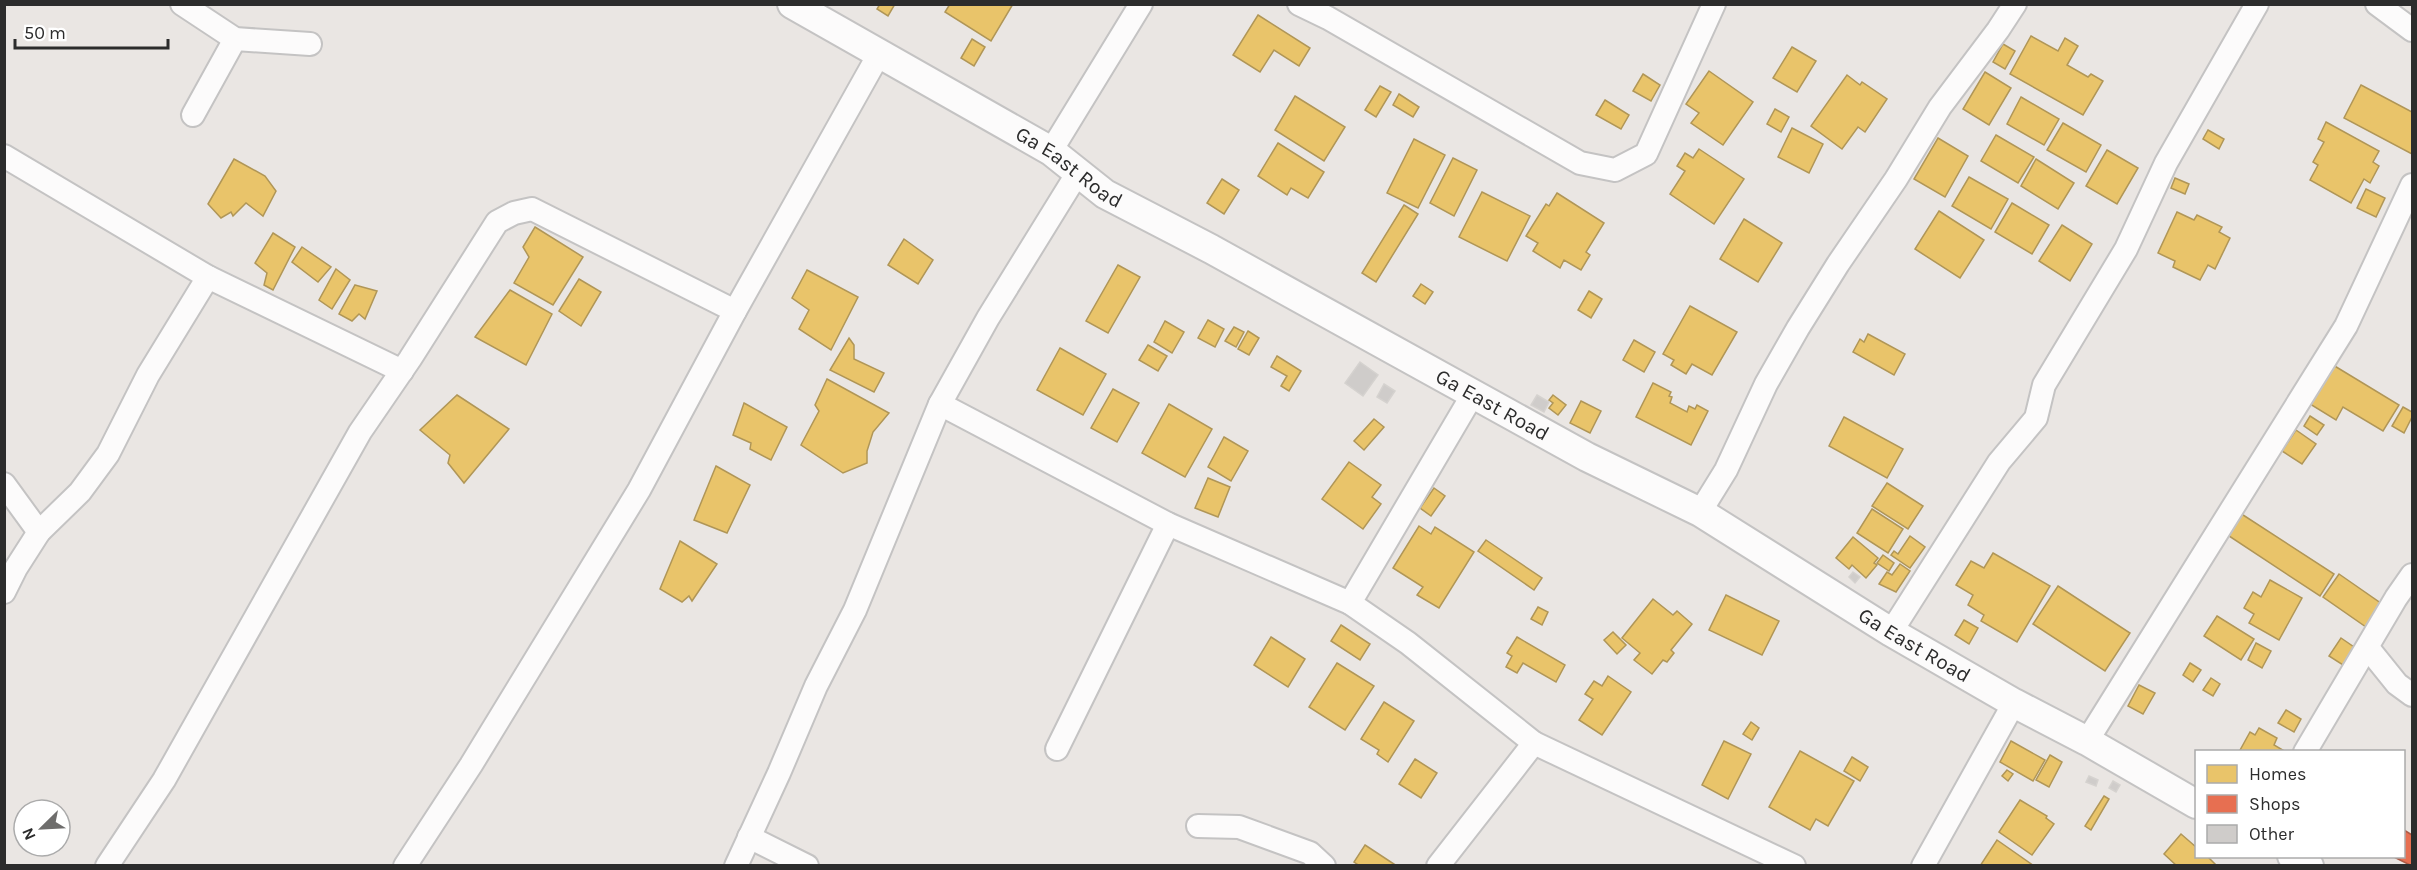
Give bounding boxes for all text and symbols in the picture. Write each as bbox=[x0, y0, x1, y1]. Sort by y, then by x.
scale bar bbox=[15, 12, 168, 50]
text: 50 m bbox=[24, 22, 66, 44]
street label: Ga East Road bbox=[1011, 121, 1127, 213]
street label: Ga East Road bbox=[1432, 364, 1553, 446]
street label: Ga East Road bbox=[1854, 603, 1975, 687]
legend bbox=[2195, 750, 2405, 858]
text: Homes bbox=[2249, 763, 2306, 785]
text: Shops bbox=[2249, 793, 2301, 815]
north arrow bbox=[12, 798, 72, 858]
text: Other bbox=[2249, 823, 2294, 845]
text: N bbox=[18, 825, 40, 843]

